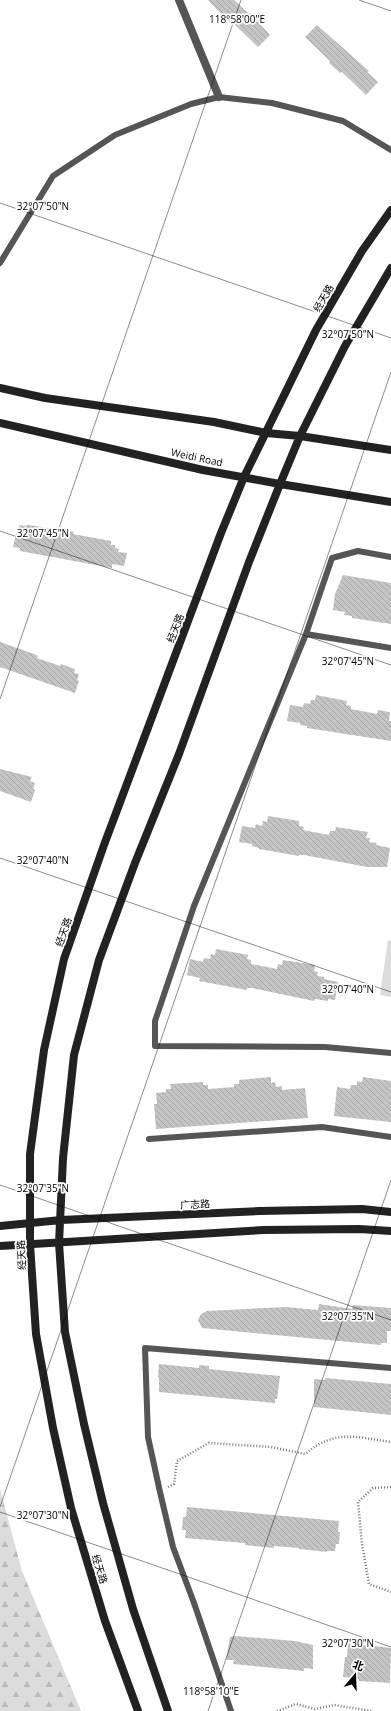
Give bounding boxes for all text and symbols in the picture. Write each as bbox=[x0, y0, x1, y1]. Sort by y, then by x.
text: 118°58'00"E bbox=[209, 12, 265, 26]
text: 32°07'50"N bbox=[17, 199, 69, 213]
street label: 经天路 bbox=[309, 282, 337, 314]
text: 32°07'50"N bbox=[322, 327, 374, 341]
street label: Weidi Road bbox=[170, 445, 224, 469]
text: 32°07'45"N bbox=[17, 526, 69, 540]
street label: 经天路 bbox=[163, 611, 187, 645]
text: 32°07'45"N bbox=[322, 654, 374, 668]
text: 32°07'40"N bbox=[17, 853, 69, 867]
street label: 经天路 bbox=[51, 916, 75, 948]
text: 32°07'40"N bbox=[322, 982, 374, 996]
text: 32°07'35"N bbox=[17, 1181, 69, 1195]
street label: 广志路 bbox=[180, 1196, 210, 1212]
street label: 经天路 bbox=[13, 1240, 29, 1270]
text: 32°07'35"N bbox=[322, 1309, 374, 1323]
text: 32°07'30"N bbox=[17, 1508, 69, 1522]
street label: 经天路 bbox=[89, 1553, 111, 1585]
text: 32°07'30"N bbox=[322, 1636, 374, 1650]
north arrow bbox=[335, 1655, 375, 1695]
text: 北 bbox=[351, 1656, 366, 1674]
text: 118°58'10"E bbox=[183, 1684, 239, 1698]

